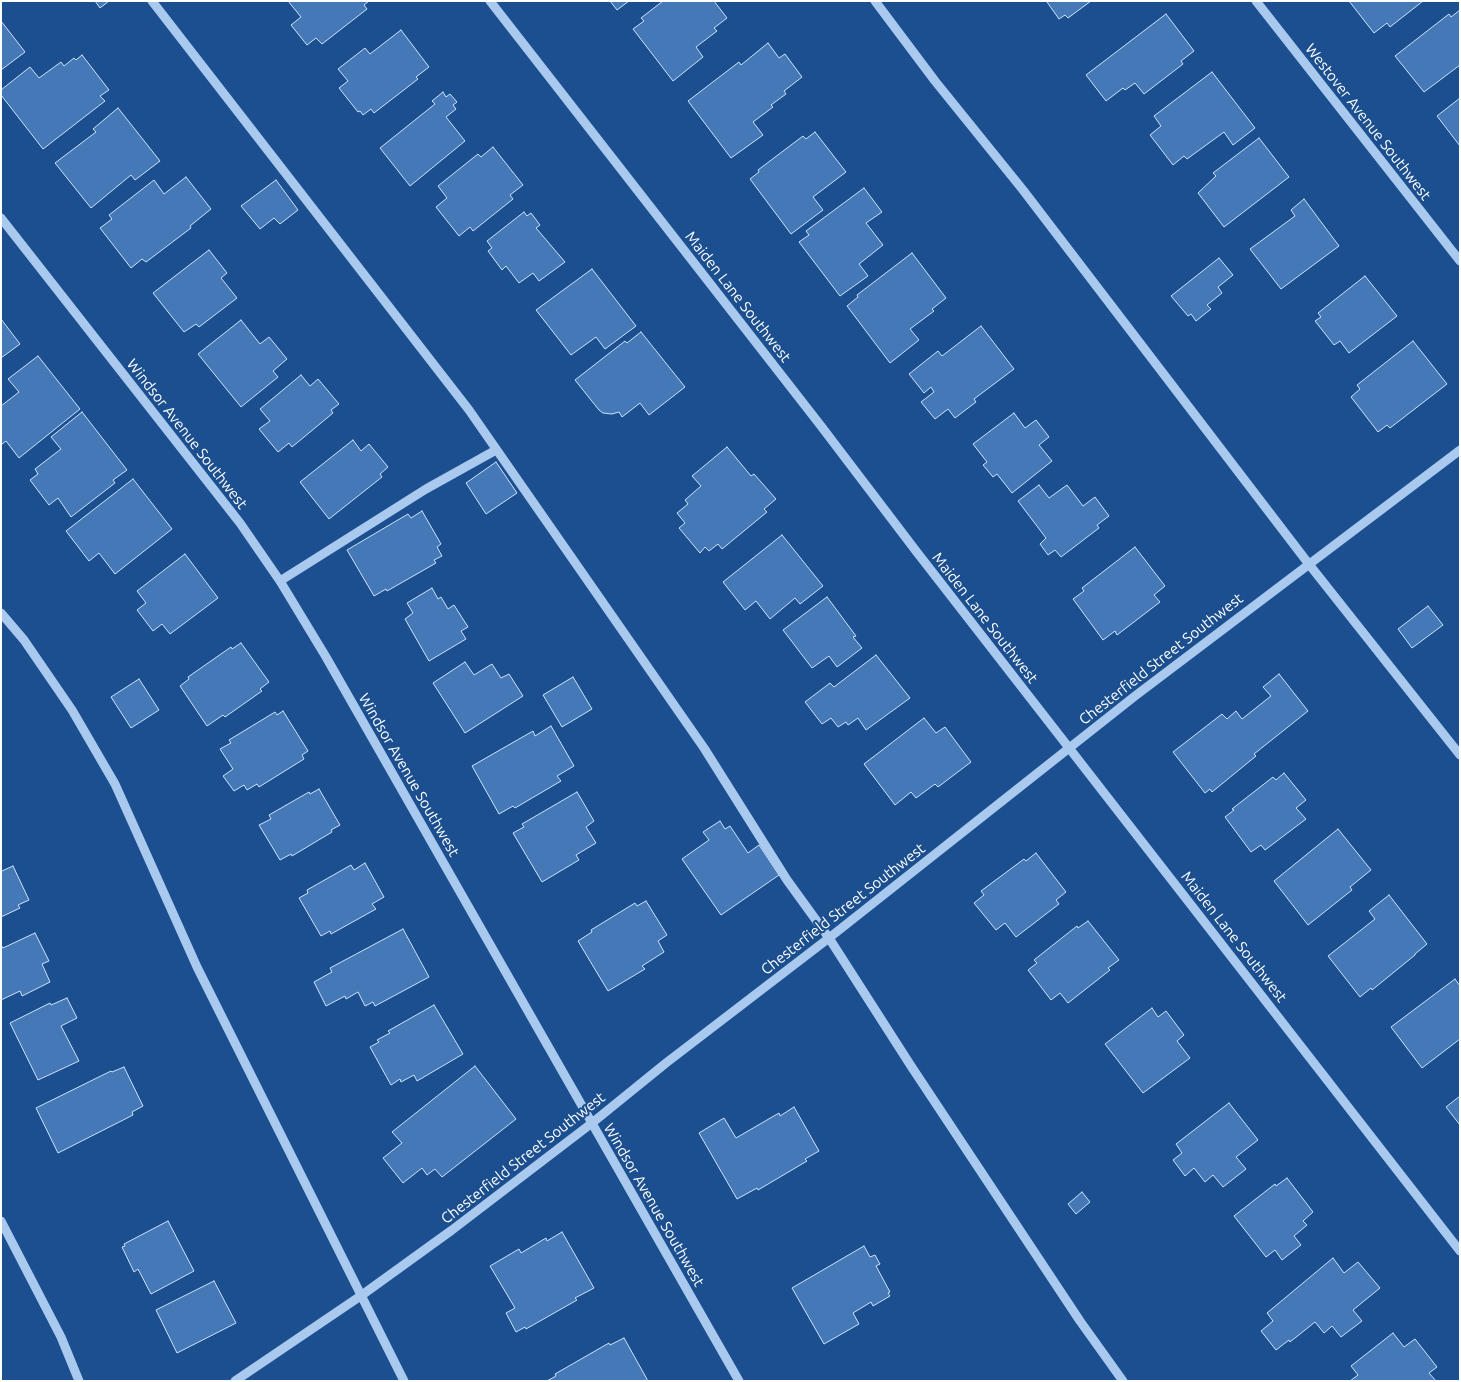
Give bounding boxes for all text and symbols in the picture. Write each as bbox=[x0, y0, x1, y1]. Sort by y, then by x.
street label: Westover Avenue Southwest bbox=[1301, 40, 1435, 204]
street label: Maiden Lane Southwest bbox=[681, 228, 795, 366]
street label: Windsor Avenue Southwest bbox=[123, 355, 251, 513]
street label: Maiden Lane Southwest bbox=[928, 549, 1042, 687]
street label: Chesterfield Street Southwest bbox=[1075, 589, 1247, 729]
street label: Windsor Avenue Southwest bbox=[355, 690, 463, 860]
street label: Chesterfield Street Southwest bbox=[757, 839, 929, 979]
street label: Maiden Lane Southwest bbox=[1177, 868, 1291, 1006]
street label: Chesterfield Street Southwest bbox=[437, 1088, 609, 1228]
street label: Windsor Avenue Southwest bbox=[600, 1120, 708, 1290]

